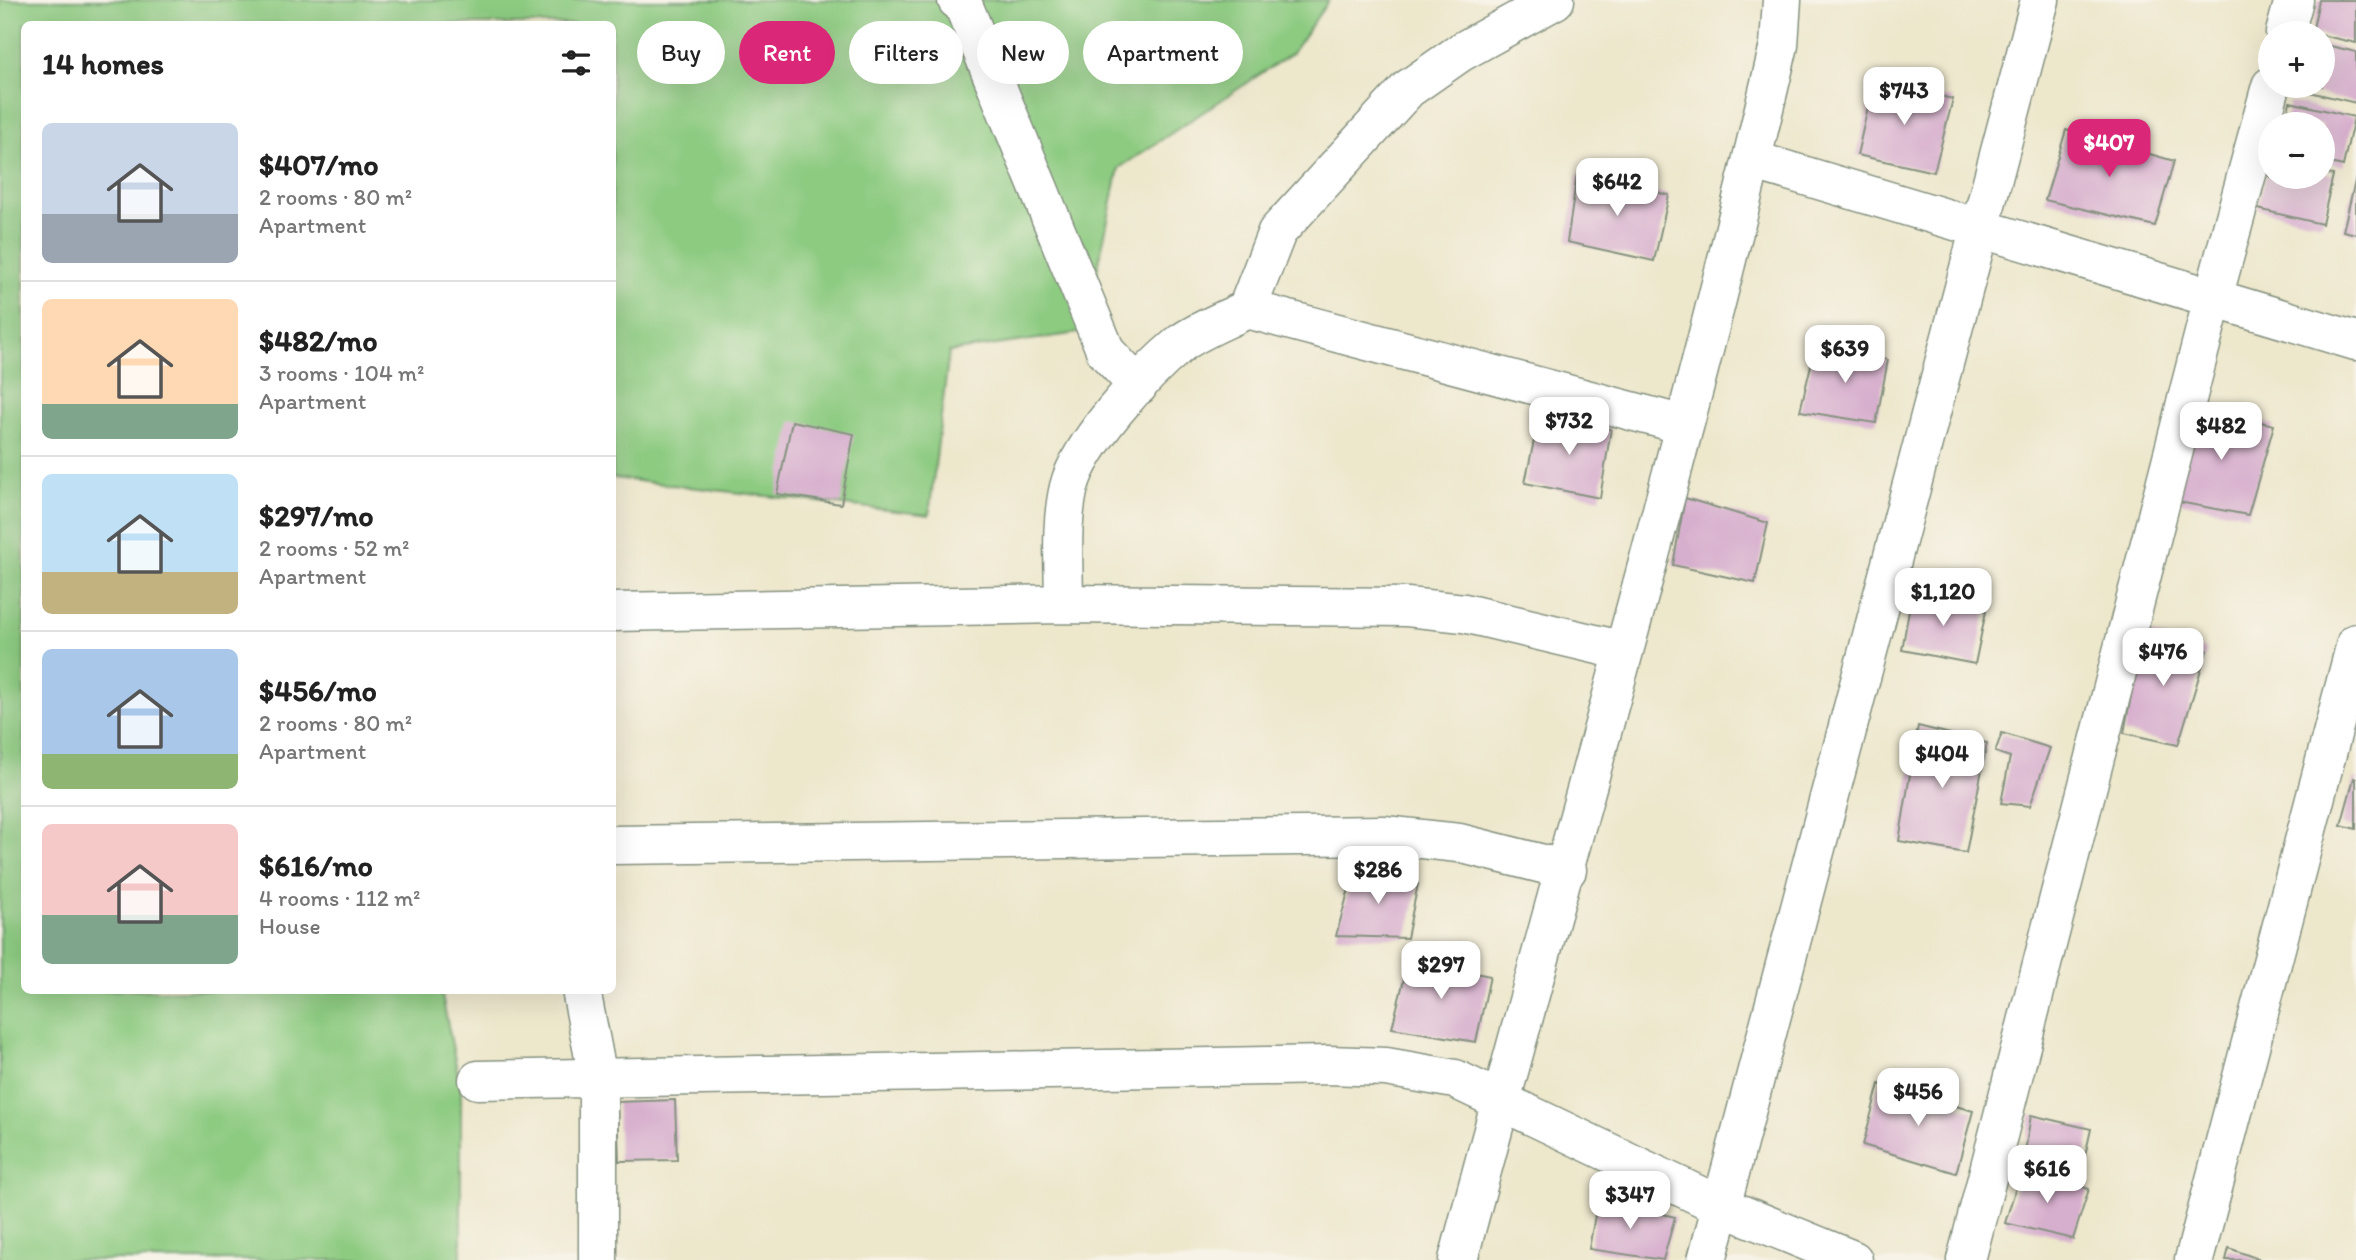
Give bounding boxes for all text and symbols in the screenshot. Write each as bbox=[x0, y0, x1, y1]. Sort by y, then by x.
chip: Buy bbox=[637, 21, 725, 84]
chip: Rent bbox=[739, 21, 835, 84]
chip: Filters bbox=[849, 21, 963, 84]
chip: New bbox=[977, 21, 1069, 84]
chip: Apartment bbox=[1083, 21, 1243, 84]
map controls bbox=[2258, 21, 2335, 189]
button: + bbox=[2258, 21, 2335, 98]
icon: filters bbox=[557, 44, 595, 82]
text: 14 homes bbox=[42, 45, 164, 82]
pin: $743 bbox=[1863, 68, 1945, 127]
text: $743 bbox=[1879, 76, 1929, 104]
button: − bbox=[2258, 112, 2335, 189]
pin: $407 bbox=[2068, 120, 2150, 179]
text: $407 bbox=[2083, 128, 2135, 156]
text: $407/mo bbox=[259, 146, 379, 183]
icon: home bbox=[98, 151, 182, 235]
pin: $642 bbox=[1576, 158, 1658, 218]
text: $642 bbox=[1592, 167, 1642, 195]
text: 2 rooms · 80 m² bbox=[259, 183, 412, 211]
text: Apartment bbox=[259, 211, 366, 239]
text: $482/mo bbox=[259, 322, 378, 359]
pin: $639 bbox=[1804, 326, 1886, 385]
icon: home bbox=[98, 327, 182, 411]
text: $639 bbox=[1821, 334, 1869, 362]
text: 3 rooms · 104 m² bbox=[259, 359, 424, 387]
text: Apartment bbox=[259, 387, 366, 415]
pin: $732 bbox=[1528, 398, 1610, 457]
pin: $482 bbox=[2180, 402, 2262, 462]
text: $732 bbox=[1545, 406, 1593, 434]
text: $482 bbox=[2196, 411, 2246, 439]
text: $297/mo bbox=[259, 497, 374, 534]
icon: home bbox=[98, 502, 182, 586]
text: 2 rooms · 52 m² bbox=[259, 534, 409, 562]
text: Apartment bbox=[259, 562, 366, 590]
pin: $1,120 bbox=[1886, 568, 2000, 628]
text: $1,120 bbox=[1911, 577, 1975, 605]
pin: $476 bbox=[2122, 628, 2204, 688]
text: $476 bbox=[2138, 637, 2188, 665]
text: $456/mo bbox=[259, 672, 377, 709]
icon: home bbox=[98, 677, 182, 761]
text: 2 rooms · 80 m² bbox=[259, 709, 412, 737]
pin: $404 bbox=[1901, 730, 1983, 790]
text: Apartment bbox=[259, 737, 366, 765]
text: $404 bbox=[1915, 739, 1969, 767]
pin: $286 bbox=[1337, 846, 1419, 906]
text: $616/mo bbox=[259, 847, 373, 884]
icon: home bbox=[98, 852, 182, 936]
text: $286 bbox=[1354, 855, 1402, 883]
text: 4 rooms · 112 m² bbox=[259, 884, 420, 912]
text: House bbox=[259, 912, 321, 940]
pin: $297 bbox=[1400, 942, 1482, 1001]
text: $297 bbox=[1417, 950, 1465, 978]
pin: $456 bbox=[1877, 1068, 1959, 1128]
text: $456 bbox=[1893, 1077, 1943, 1105]
pin: $616 bbox=[2006, 1146, 2088, 1205]
text: $616 bbox=[2024, 1154, 2070, 1182]
pin: $347 bbox=[1589, 1172, 1671, 1231]
text: $347 bbox=[1605, 1180, 1655, 1208]

